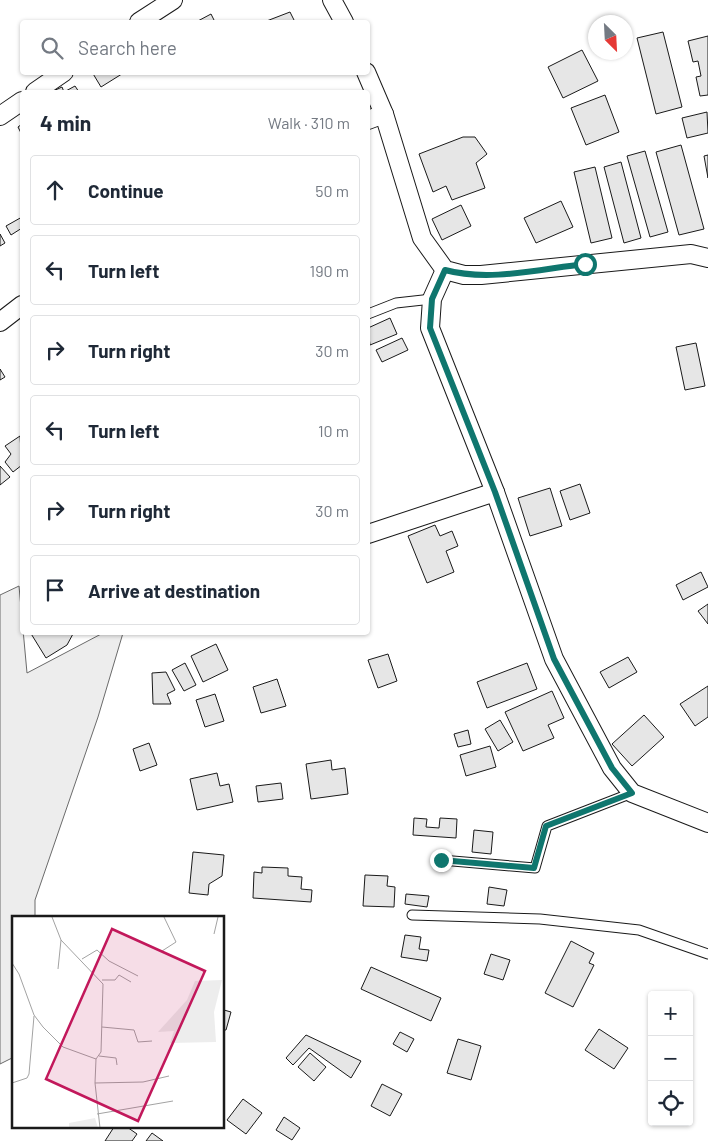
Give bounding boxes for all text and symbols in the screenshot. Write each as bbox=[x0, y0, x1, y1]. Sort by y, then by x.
north arrow bbox=[588, 15, 633, 60]
search box bbox=[20, 20, 370, 75]
icon: search bbox=[38, 34, 66, 62]
text: Search here bbox=[78, 36, 177, 59]
text: 4 min bbox=[40, 110, 91, 135]
text: Walk · 310 m bbox=[268, 113, 350, 132]
icon: ahead bbox=[41, 176, 69, 204]
text: Continue bbox=[88, 179, 164, 202]
text: 50 m bbox=[315, 181, 349, 200]
route start bbox=[574, 253, 597, 276]
icon: left bbox=[41, 256, 69, 284]
text: Turn left bbox=[88, 259, 159, 282]
text: 190 m bbox=[310, 261, 349, 280]
icon: right bbox=[41, 336, 69, 364]
text: Turn right bbox=[88, 339, 170, 362]
text: 30 m bbox=[315, 341, 349, 360]
icon: left bbox=[41, 416, 69, 444]
text: Turn left bbox=[88, 419, 159, 442]
text: 10 m bbox=[318, 421, 349, 440]
icon: right bbox=[41, 496, 69, 524]
text: Turn right bbox=[88, 499, 170, 522]
text: 30 m bbox=[315, 501, 349, 520]
icon: arrive bbox=[41, 576, 69, 604]
text: Arrive at destination bbox=[88, 579, 260, 602]
route end bbox=[430, 849, 453, 872]
inset map bbox=[12, 916, 225, 1128]
map controls bbox=[648, 991, 693, 1126]
button: + bbox=[648, 991, 693, 1036]
button: − bbox=[648, 1036, 693, 1081]
button: locate bbox=[648, 1081, 693, 1126]

